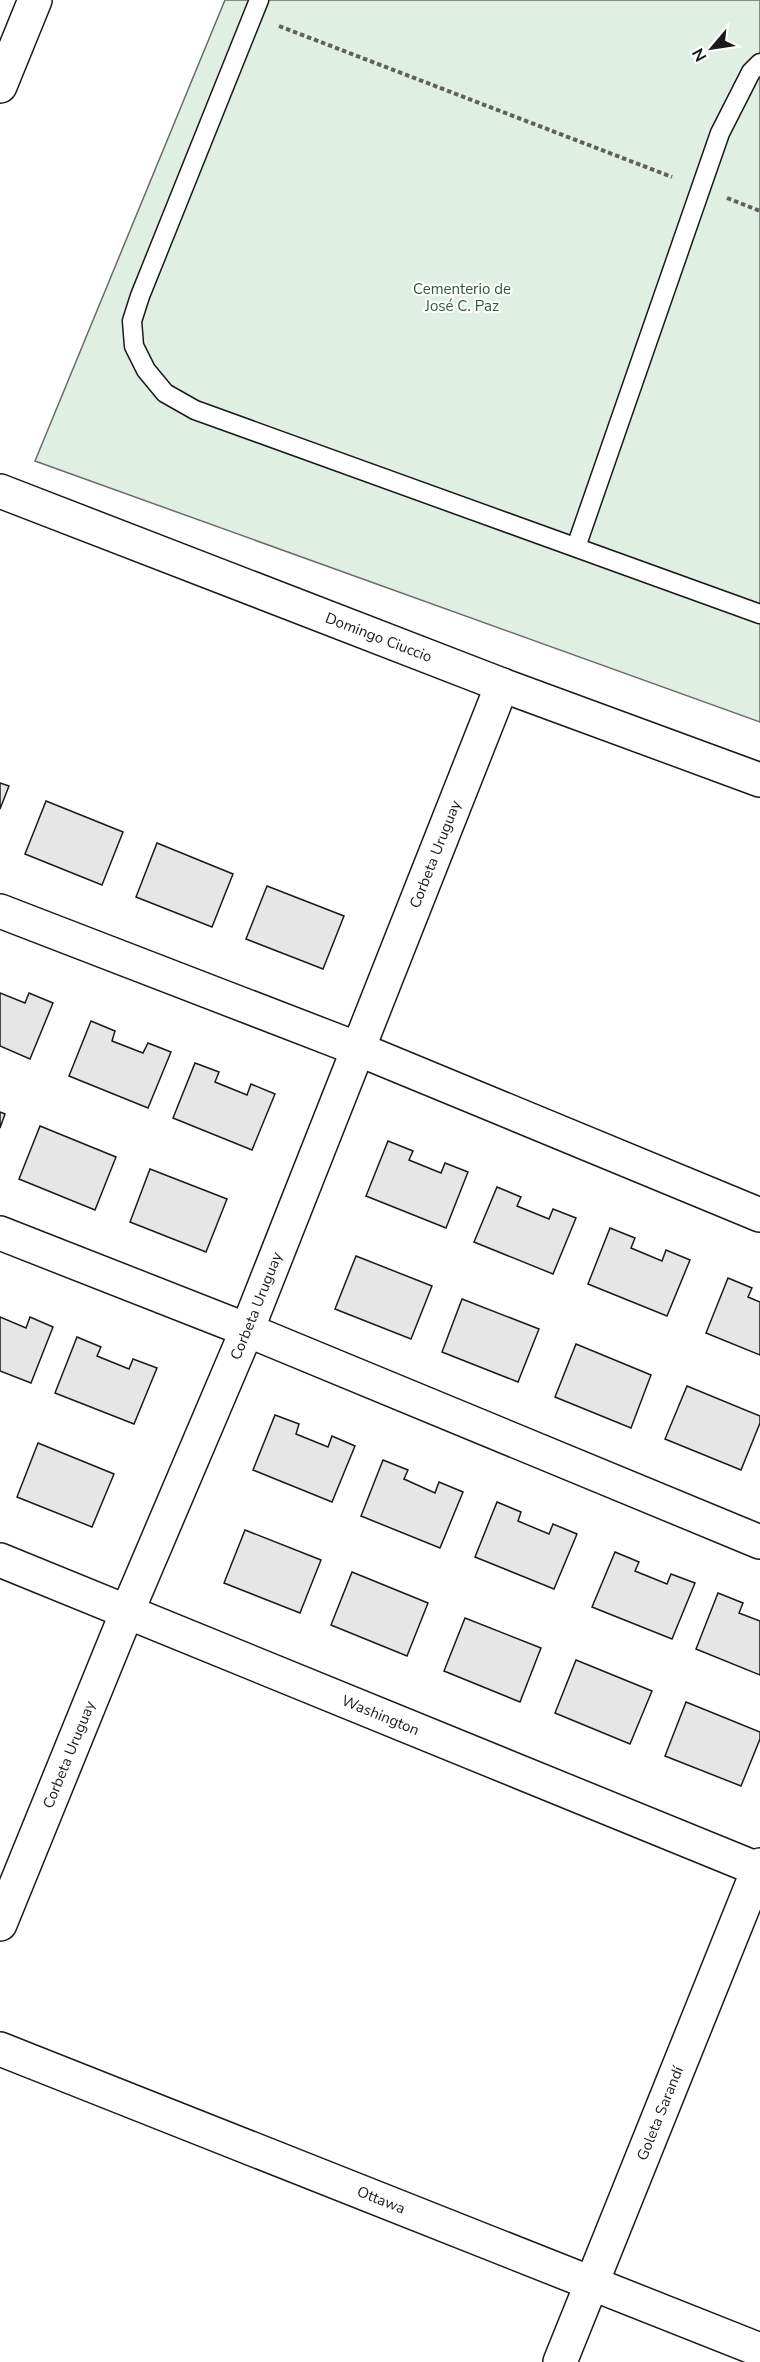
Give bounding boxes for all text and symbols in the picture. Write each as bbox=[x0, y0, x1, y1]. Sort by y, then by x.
north arrow bbox=[682, 18, 742, 78]
text: N bbox=[687, 44, 712, 65]
park label: Cementerio de José C. Paz bbox=[413, 279, 511, 316]
street label: Domingo Ciuccio bbox=[322, 608, 435, 667]
street label: Corbeta Uruguay bbox=[405, 797, 466, 911]
street label: Corbeta Uruguay bbox=[225, 1249, 287, 1363]
street label: Washington bbox=[339, 1690, 422, 1740]
street label: Corbeta Uruguay bbox=[38, 1697, 100, 1811]
street label: Goleta Sarandí bbox=[632, 2062, 689, 2163]
street label: Ottawa bbox=[354, 2181, 408, 2219]

